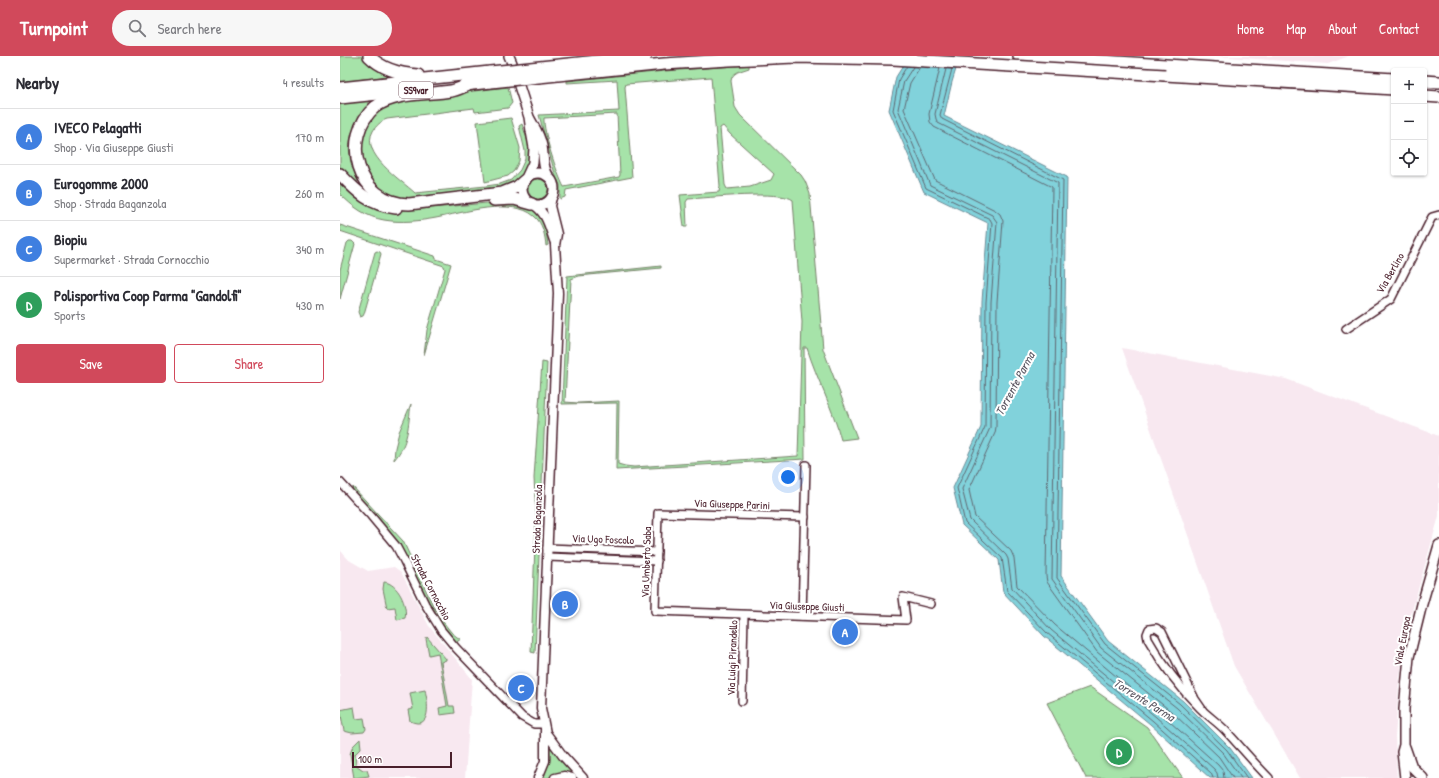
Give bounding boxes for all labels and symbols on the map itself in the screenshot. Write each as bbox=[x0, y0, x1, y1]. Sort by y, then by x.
road number: SS9var bbox=[399, 82, 433, 98]
street label: Via Berlino bbox=[1373, 250, 1407, 296]
water label: Torrente Parma bbox=[991, 348, 1039, 418]
your location bbox=[778, 467, 798, 487]
street label: Strada Baganzola bbox=[529, 484, 545, 554]
street label: Via Giuseppe Parini bbox=[694, 496, 770, 512]
street label: Via Umberto Saba bbox=[638, 526, 654, 598]
street label: Via Ugo Foscolo bbox=[572, 531, 635, 547]
street label: Strada Cornocchio bbox=[408, 552, 455, 623]
pin: B bbox=[552, 589, 578, 619]
street label: Via Giuseppe Giusti bbox=[769, 598, 845, 614]
street label: Viale Europa bbox=[1390, 615, 1414, 667]
pin: A bbox=[832, 617, 858, 647]
street label: Via Luigi Pirandello bbox=[724, 619, 740, 696]
pin: C bbox=[508, 673, 534, 703]
water label: Torrente Parma bbox=[1110, 674, 1179, 726]
pin: D bbox=[1106, 737, 1132, 767]
scale bar bbox=[352, 750, 452, 769]

